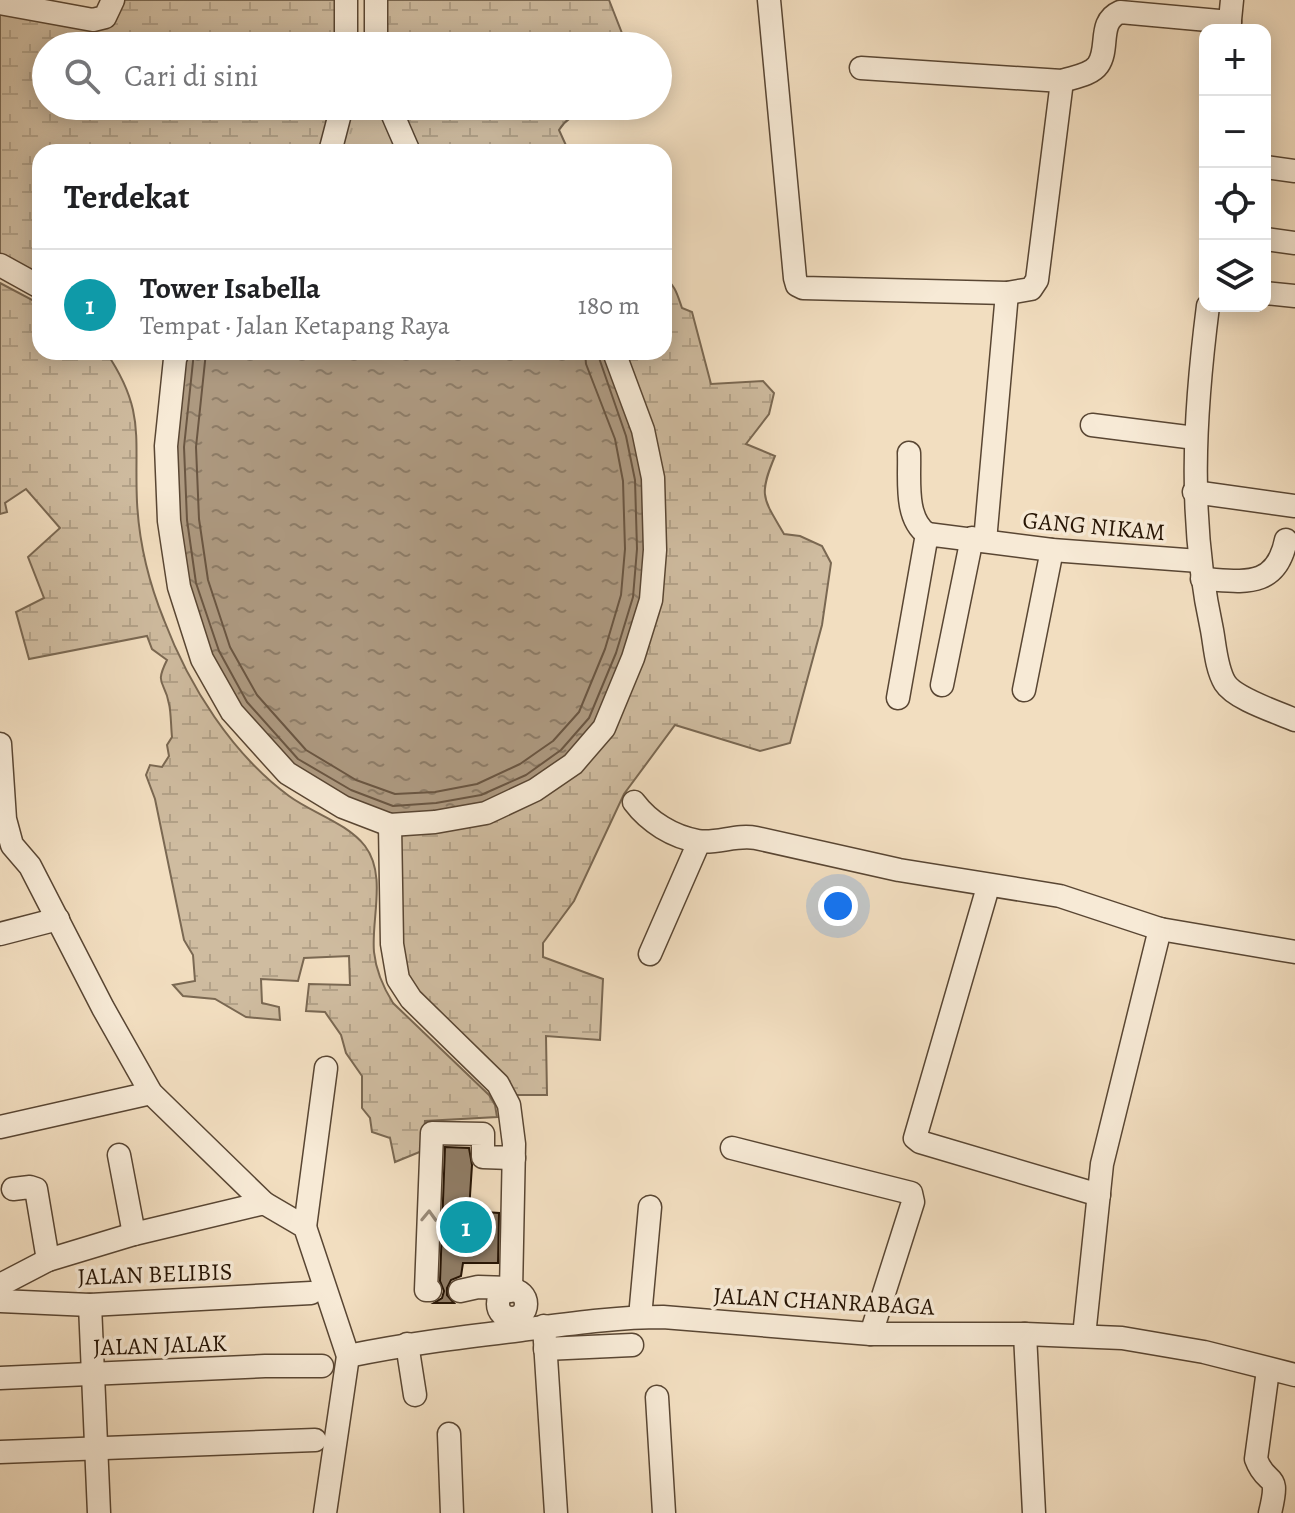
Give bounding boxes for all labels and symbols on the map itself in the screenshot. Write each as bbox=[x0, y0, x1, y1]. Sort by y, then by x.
street label: GANG NIKAM bbox=[1021, 504, 1167, 548]
your location bbox=[818, 886, 858, 926]
pin: 1 bbox=[440, 1197, 492, 1257]
one-way arrow bbox=[420, 1209, 437, 1222]
street label: JALAN BELIBIS bbox=[77, 1255, 233, 1293]
street label: JALAN CHANRABAGA bbox=[713, 1279, 936, 1323]
street label: JALAN JALAK bbox=[93, 1327, 227, 1363]

